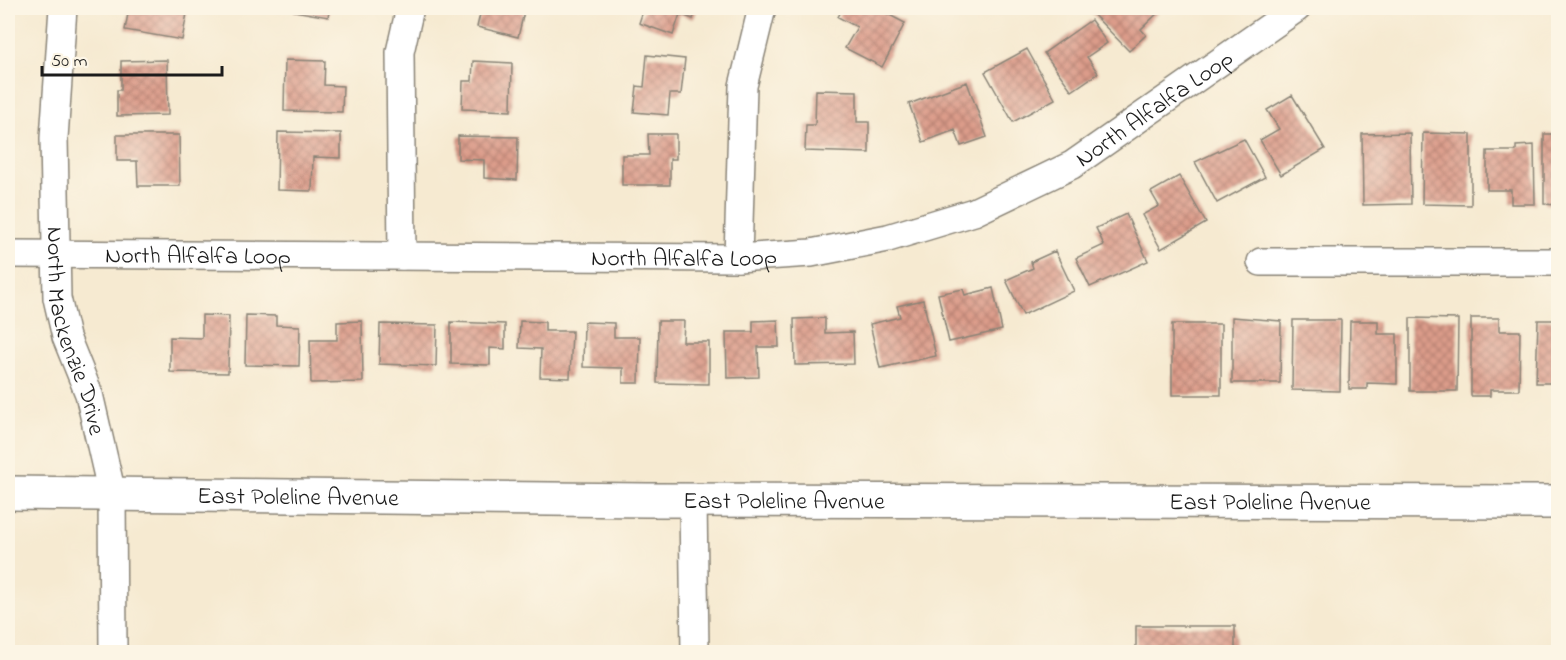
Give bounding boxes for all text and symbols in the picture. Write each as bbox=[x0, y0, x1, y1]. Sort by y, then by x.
scale bar bbox=[42, 39, 222, 77]
street label: North Alfalfa Loop bbox=[1069, 42, 1241, 177]
text: 50 m bbox=[51, 49, 88, 75]
street label: North Mackenzie Drive bbox=[36, 226, 113, 439]
street label: North Alfalfa Loop bbox=[105, 240, 291, 276]
street label: North Alfalfa Loop bbox=[591, 240, 778, 278]
street label: East Poleline Avenue bbox=[197, 480, 399, 517]
street label: East Poleline Avenue bbox=[683, 485, 885, 521]
street label: East Poleline Avenue bbox=[1169, 486, 1371, 522]

